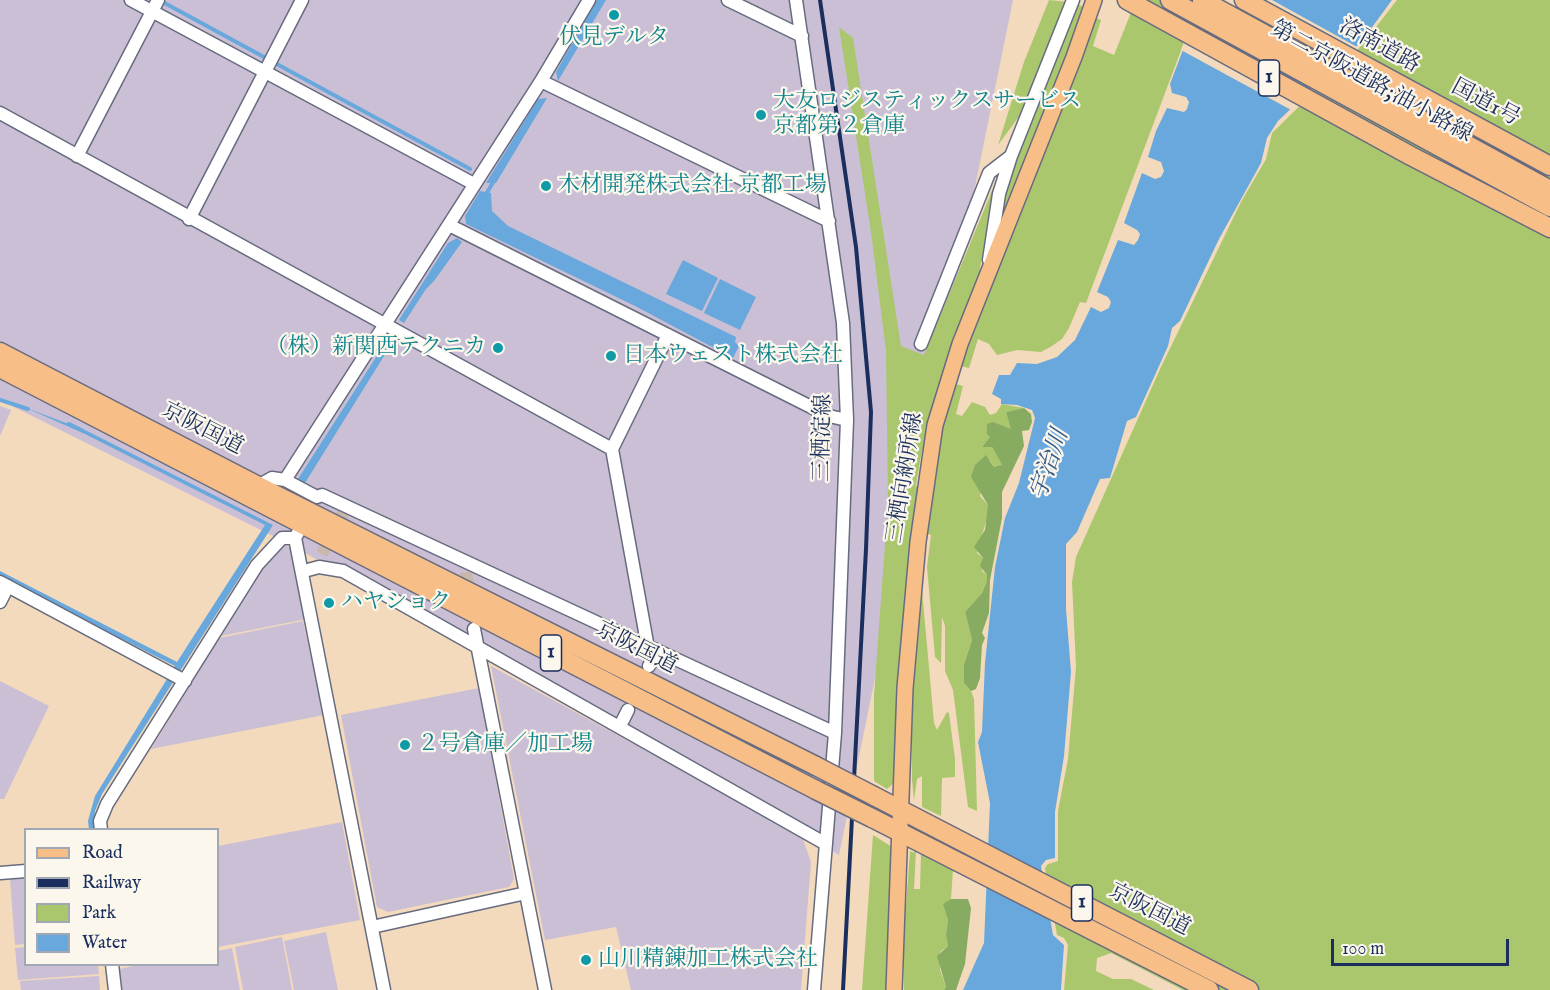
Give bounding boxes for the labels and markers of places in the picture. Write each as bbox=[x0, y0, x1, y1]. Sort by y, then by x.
marker: 伏見デルタ bbox=[607, 8, 621, 22]
place label: 伏見デルタ bbox=[559, 25, 669, 51]
place label: 大友ロジスティックスサービス 京都第２倉庫 bbox=[773, 89, 1081, 140]
marker: 大友ロジスティックスサービス 京都第２倉庫 bbox=[754, 108, 768, 122]
place label: 木材開発株式会社 京都工場 bbox=[558, 173, 827, 199]
marker: 木材開発株式会社 京都工場 bbox=[539, 179, 553, 193]
place label: （株）新関西テクニカ bbox=[266, 335, 486, 361]
marker: （株）新関西テクニカ bbox=[491, 341, 505, 355]
place label: 日本ウェスト株式会社 bbox=[623, 343, 843, 369]
marker: 日本ウェスト株式会社 bbox=[604, 349, 618, 363]
place label: ハヤショク bbox=[341, 590, 451, 616]
marker: ハヤショク bbox=[322, 596, 336, 610]
place label: ２号倉庫／加工場 bbox=[417, 732, 593, 758]
marker: ２号倉庫／加工場 bbox=[398, 738, 412, 752]
place label: 山川精錬加工株式会社 bbox=[598, 947, 818, 973]
marker: 山川精錬加工株式会社 bbox=[579, 953, 593, 967]

